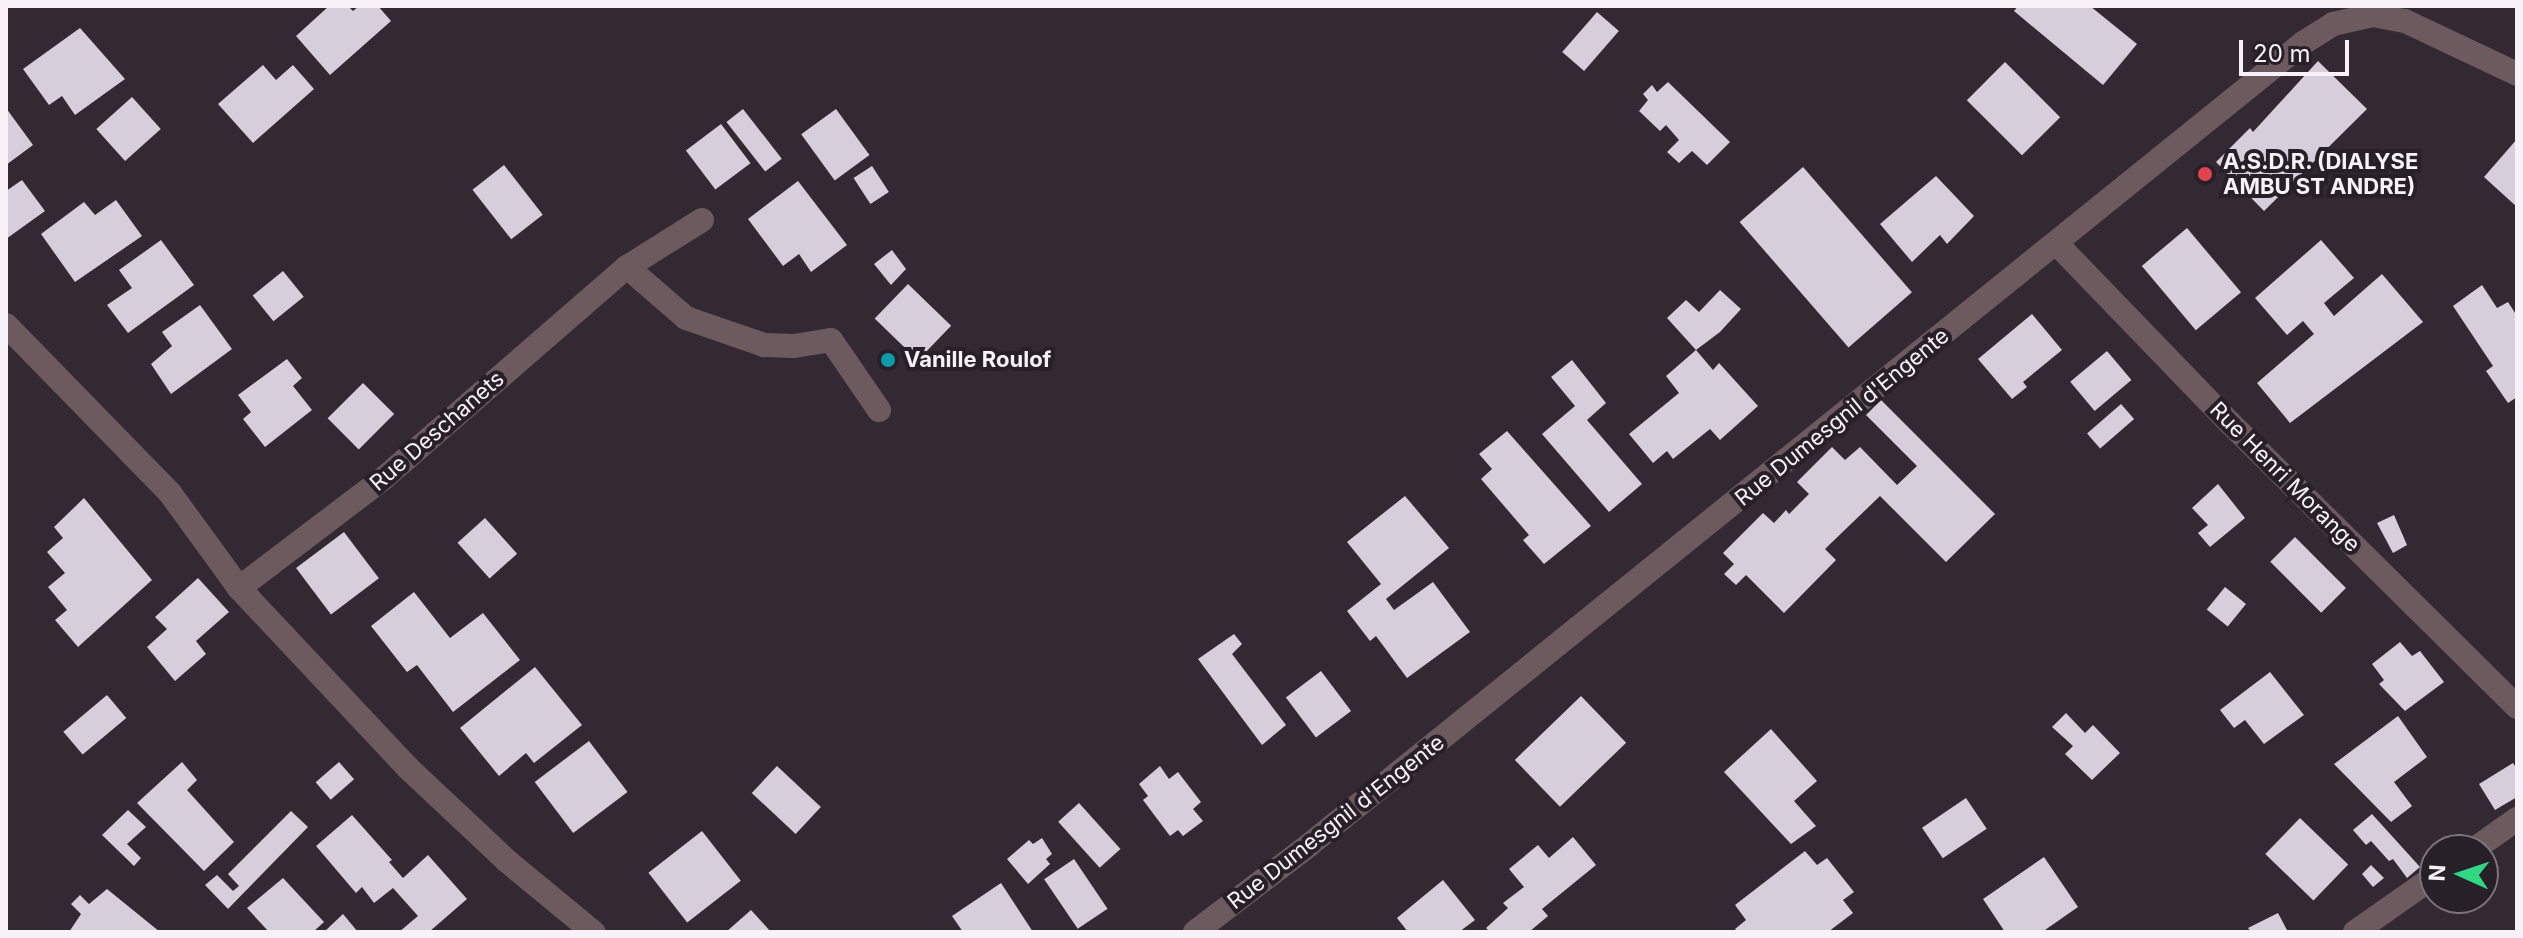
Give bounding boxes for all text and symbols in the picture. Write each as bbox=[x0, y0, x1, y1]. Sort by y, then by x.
scale bar bbox=[2243, 24, 2353, 74]
text: 20 m bbox=[2253, 39, 2311, 68]
place label: A.S.D.R. (DIALYSE AMBU ST ANDRE) bbox=[2223, 148, 2419, 200]
marker: A.S.D.R. (DIALYSE AMBU ST ANDRE) bbox=[2194, 163, 2216, 185]
street label: Rue Dumesgnil d'Engente bbox=[1730, 323, 1954, 511]
place label: Vanille Roulof bbox=[904, 347, 1051, 373]
marker: Vanille Roulof bbox=[879, 351, 897, 369]
street label: Rue Deschanets bbox=[365, 366, 509, 496]
street label: Rue Henri Morange bbox=[2204, 396, 2366, 558]
street label: Rue Dumesgnil d'Engente bbox=[1222, 729, 1450, 915]
north arrow bbox=[2419, 834, 2499, 914]
text: N bbox=[2424, 864, 2450, 882]

